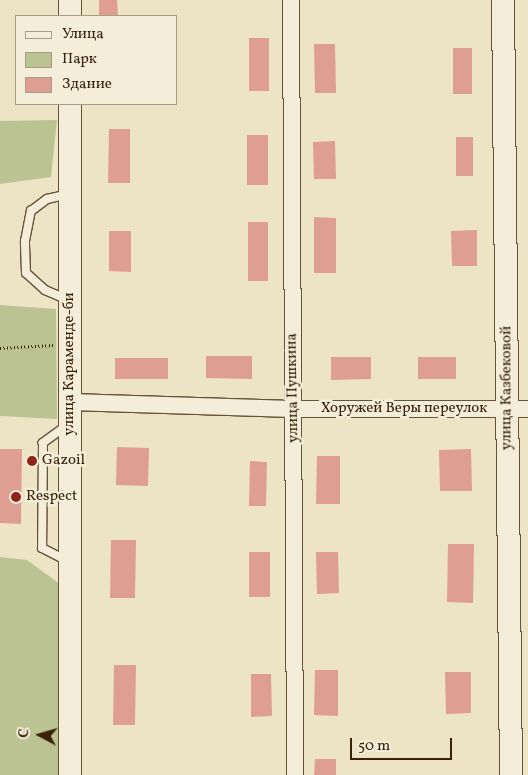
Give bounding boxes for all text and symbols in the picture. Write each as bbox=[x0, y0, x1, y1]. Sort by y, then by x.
legend bbox=[15, 15, 178, 105]
text: Улица bbox=[62, 24, 104, 45]
text: Парк bbox=[62, 49, 97, 70]
text: Здание bbox=[62, 74, 112, 95]
street label: улица Караменде-би bbox=[61, 292, 79, 436]
street label: улица Казбековой bbox=[498, 326, 516, 450]
street label: улица Пушкина bbox=[283, 333, 303, 443]
street label: Хоружей Веры переулок bbox=[321, 400, 487, 418]
place label: Gazoil bbox=[42, 452, 85, 470]
marker: Gazoil bbox=[26, 455, 38, 467]
place label: Respect bbox=[26, 488, 77, 506]
marker: Respect bbox=[10, 491, 22, 503]
north arrow bbox=[15, 710, 65, 760]
text: С bbox=[15, 728, 35, 739]
scale bar bbox=[353, 728, 456, 760]
text: 50 m bbox=[358, 736, 390, 757]

